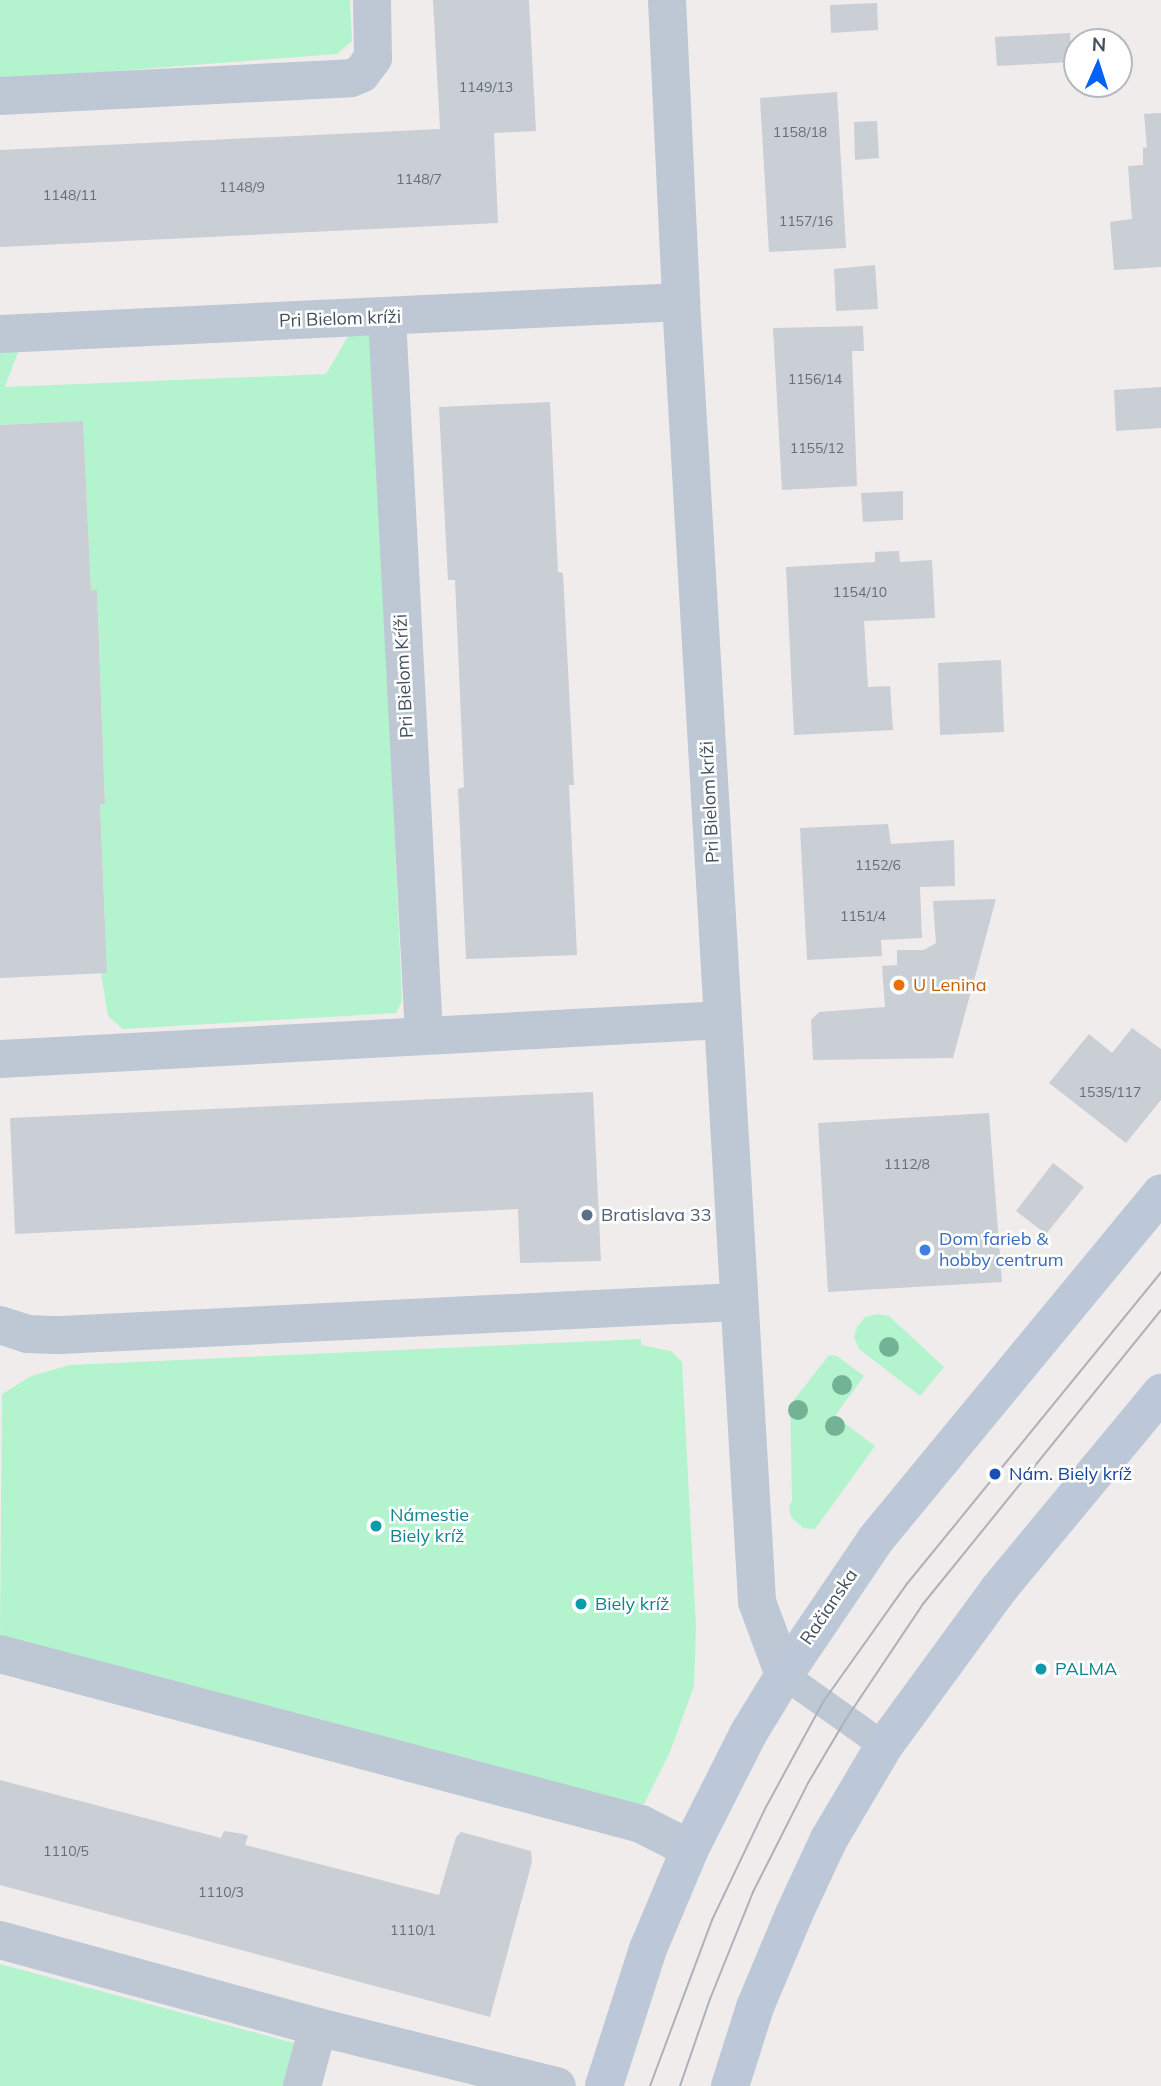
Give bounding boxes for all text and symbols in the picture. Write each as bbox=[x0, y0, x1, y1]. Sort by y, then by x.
north arrow bbox=[1063, 28, 1133, 98]
text: N bbox=[1091, 32, 1107, 56]
house number: 1149/13 bbox=[459, 79, 513, 95]
house number: 1158/18 bbox=[773, 124, 827, 140]
house number: 1148/7 bbox=[396, 171, 442, 187]
house number: 1148/9 bbox=[219, 179, 265, 195]
house number: 1148/11 bbox=[43, 187, 97, 203]
house number: 1157/16 bbox=[779, 213, 833, 229]
street label: Pri Bielom kríži bbox=[279, 306, 401, 332]
house number: 1156/14 bbox=[788, 371, 842, 387]
house number: 1155/12 bbox=[790, 440, 844, 456]
house number: 1154/10 bbox=[833, 584, 887, 600]
street label: Pri Bielom Kríži bbox=[390, 613, 418, 739]
street label: Pri Bielom kríži bbox=[696, 740, 724, 864]
house number: 1152/6 bbox=[855, 857, 901, 873]
house number: 1151/4 bbox=[840, 908, 886, 924]
place label: U Lenina bbox=[913, 974, 987, 996]
marker: U Lenina bbox=[891, 977, 907, 993]
house number: 1535/117 bbox=[1079, 1084, 1141, 1100]
house number: 1112/8 bbox=[884, 1156, 930, 1172]
place label: Bratislava 33 bbox=[601, 1204, 711, 1226]
marker: Bratislava 33 bbox=[579, 1207, 595, 1223]
place label: Dom farieb & hobby centrum bbox=[939, 1229, 1064, 1272]
marker: Dom farieb & hobby centrum bbox=[917, 1242, 933, 1258]
place label: Nám. Biely kríž bbox=[1009, 1463, 1132, 1485]
marker: Nám. Biely kríž bbox=[987, 1466, 1003, 1482]
place label: Námestie Biely kríž bbox=[390, 1505, 469, 1548]
marker: Námestie Biely kríž bbox=[368, 1518, 384, 1534]
street label: Račianska bbox=[796, 1565, 862, 1649]
place label: Biely kríž bbox=[595, 1593, 669, 1615]
marker: Biely kríž bbox=[573, 1596, 589, 1612]
place label: PALMA bbox=[1055, 1658, 1117, 1680]
marker: PALMA bbox=[1033, 1661, 1049, 1677]
house number: 1110/5 bbox=[43, 1843, 89, 1859]
house number: 1110/3 bbox=[198, 1884, 244, 1900]
house number: 1110/1 bbox=[390, 1922, 436, 1938]

